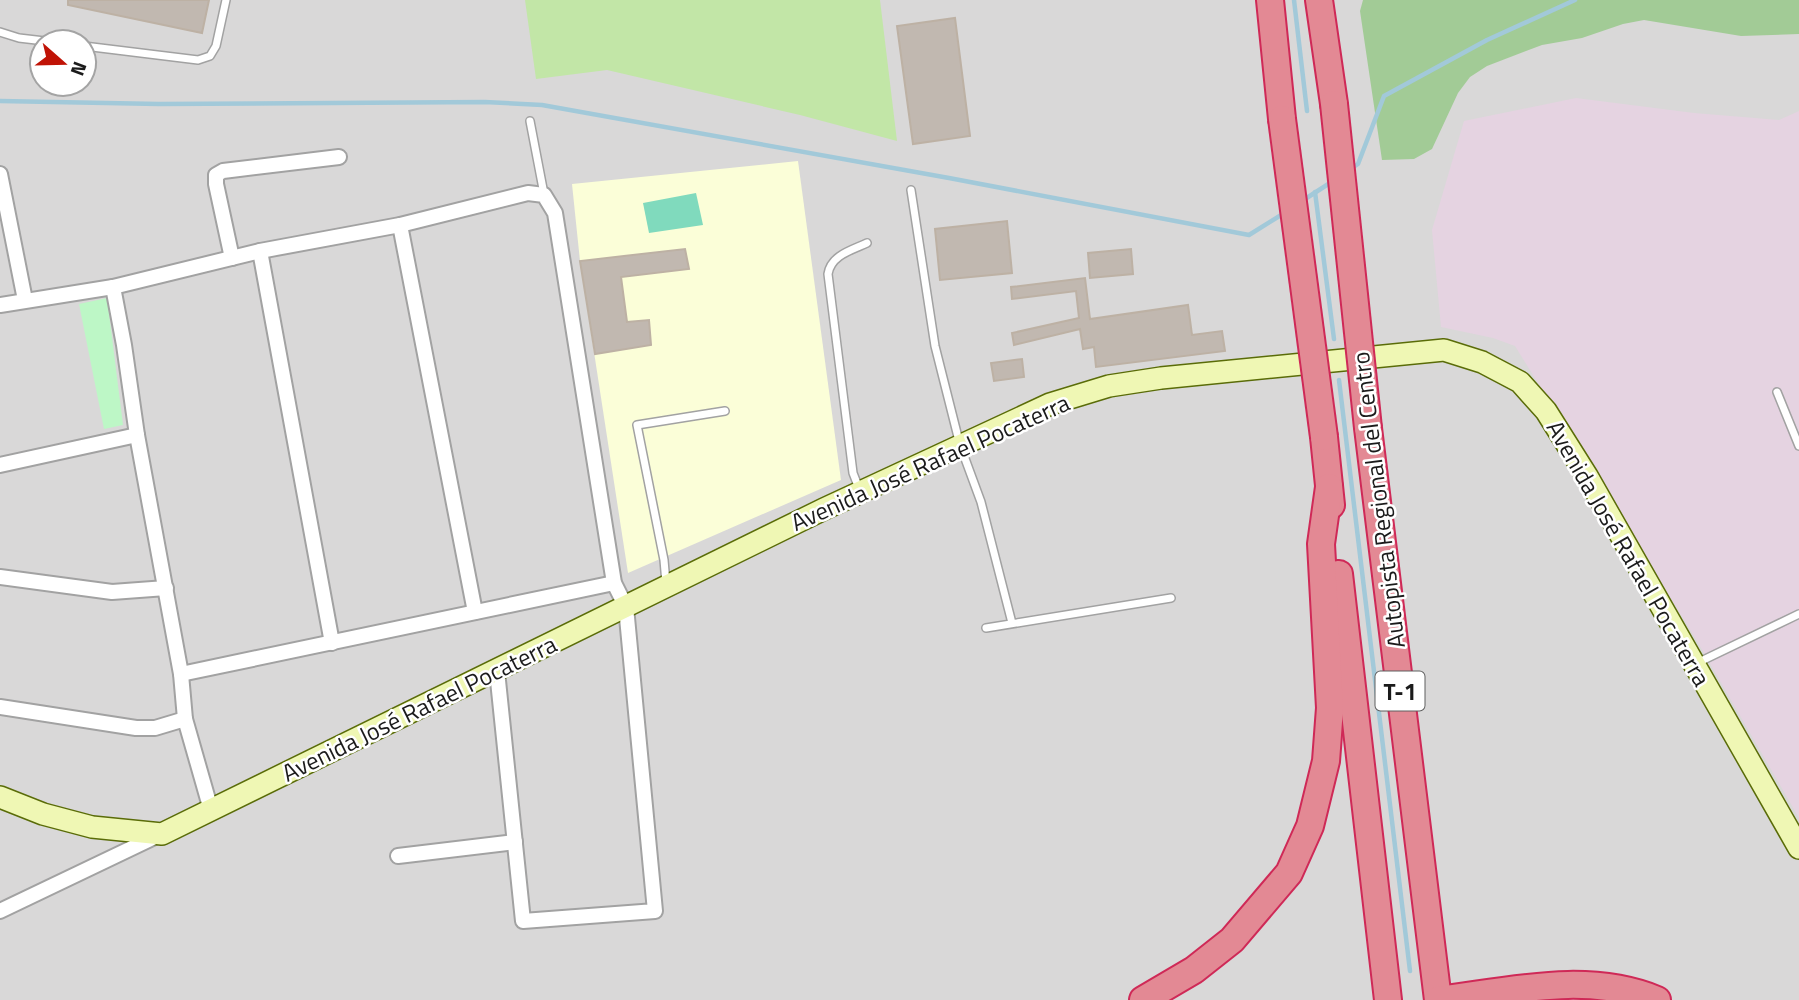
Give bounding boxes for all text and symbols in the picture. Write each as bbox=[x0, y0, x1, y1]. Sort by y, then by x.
north arrow bbox=[28, 28, 98, 98]
text: N bbox=[64, 58, 95, 80]
street label: Autopista Regional del Centro bbox=[1342, 350, 1414, 650]
street label: Avenida José Rafael Pocaterra bbox=[785, 384, 1075, 540]
street label: Avenida José Rafael Pocaterra bbox=[1538, 413, 1720, 693]
street label: Avenida José Rafael Pocaterra bbox=[276, 626, 562, 790]
road number: T-1 bbox=[1376, 671, 1424, 710]

